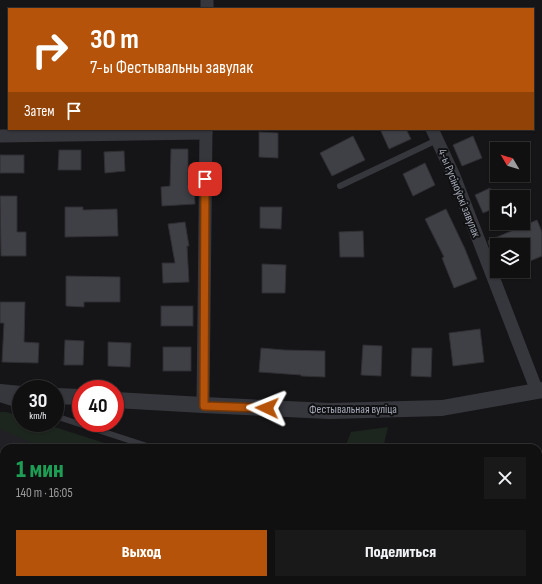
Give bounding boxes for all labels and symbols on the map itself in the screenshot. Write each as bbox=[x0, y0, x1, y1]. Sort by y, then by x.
north arrow bbox=[490, 142, 530, 182]
street label: 4-ы Русіноўскі завулак bbox=[434, 147, 484, 240]
pin bbox=[188, 162, 222, 196]
speed limit sign: 40 bbox=[72, 380, 124, 432]
position arrow bbox=[246, 387, 288, 429]
street label: Фестывальная вуліца bbox=[309, 402, 397, 417]

